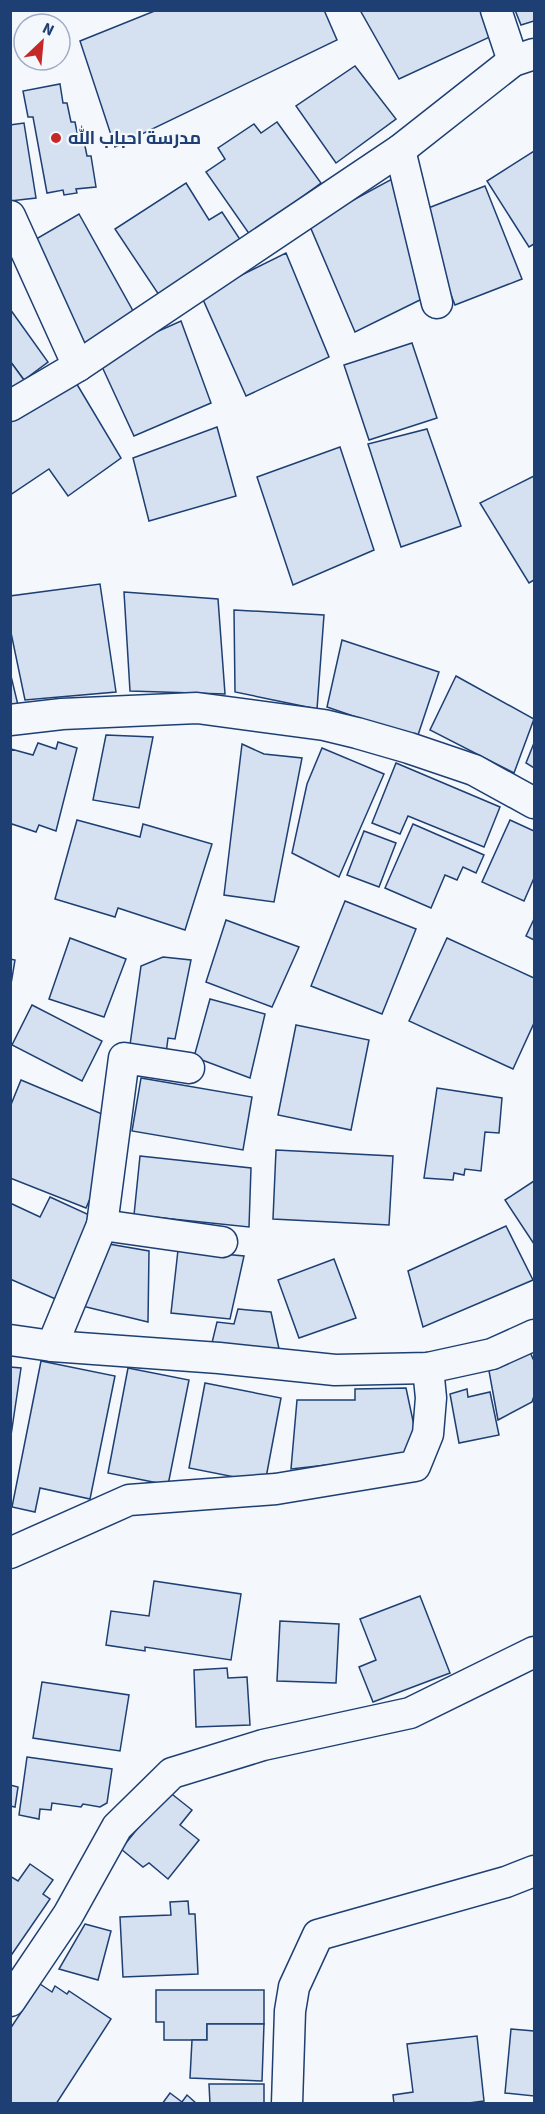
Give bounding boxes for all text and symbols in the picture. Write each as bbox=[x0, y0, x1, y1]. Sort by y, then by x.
north arrow bbox=[12, 12, 72, 72]
text: N bbox=[39, 17, 58, 42]
place label: مدرسة احباب الله bbox=[68, 125, 201, 151]
marker: مدرسة احباب الله bbox=[49, 131, 63, 145]

